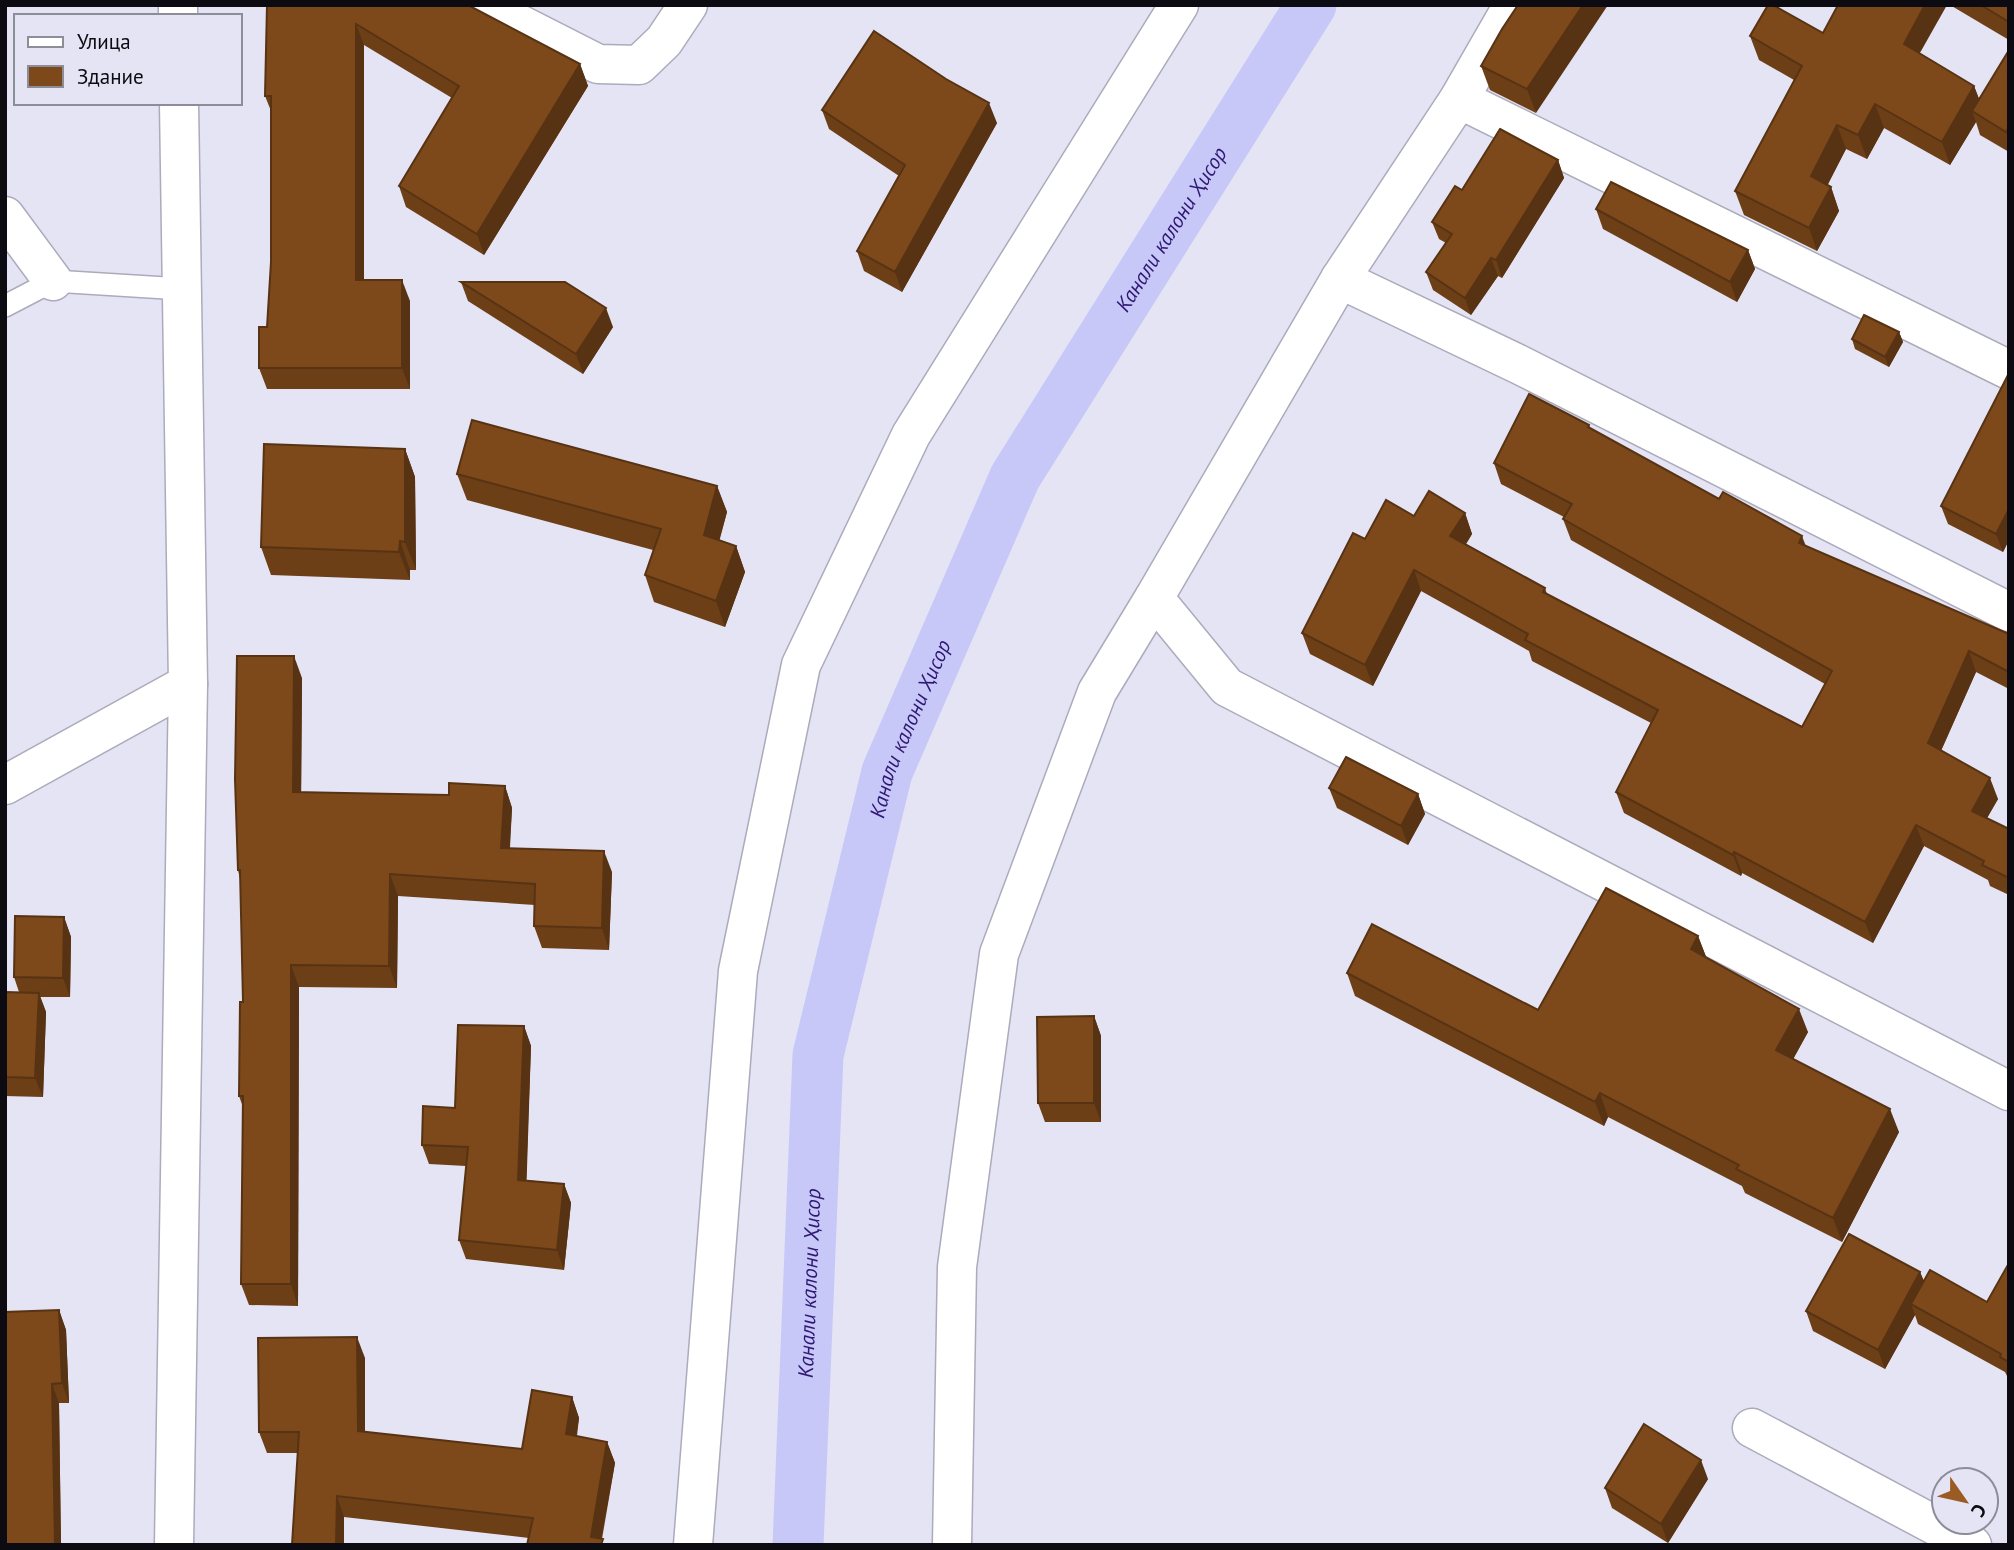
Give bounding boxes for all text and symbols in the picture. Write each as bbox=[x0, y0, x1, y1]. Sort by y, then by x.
legend bbox=[14, 14, 242, 105]
text: Улица bbox=[77, 28, 131, 55]
text: Здание bbox=[77, 63, 144, 90]
water label: Канали калони Ҳисор bbox=[1109, 141, 1233, 317]
water label: Канали калони Ҳисор bbox=[863, 635, 957, 820]
water label: Канали калони Ҳисор bbox=[791, 1188, 826, 1379]
north arrow bbox=[1930, 1466, 2000, 1536]
text: С bbox=[1966, 1499, 1992, 1522]

